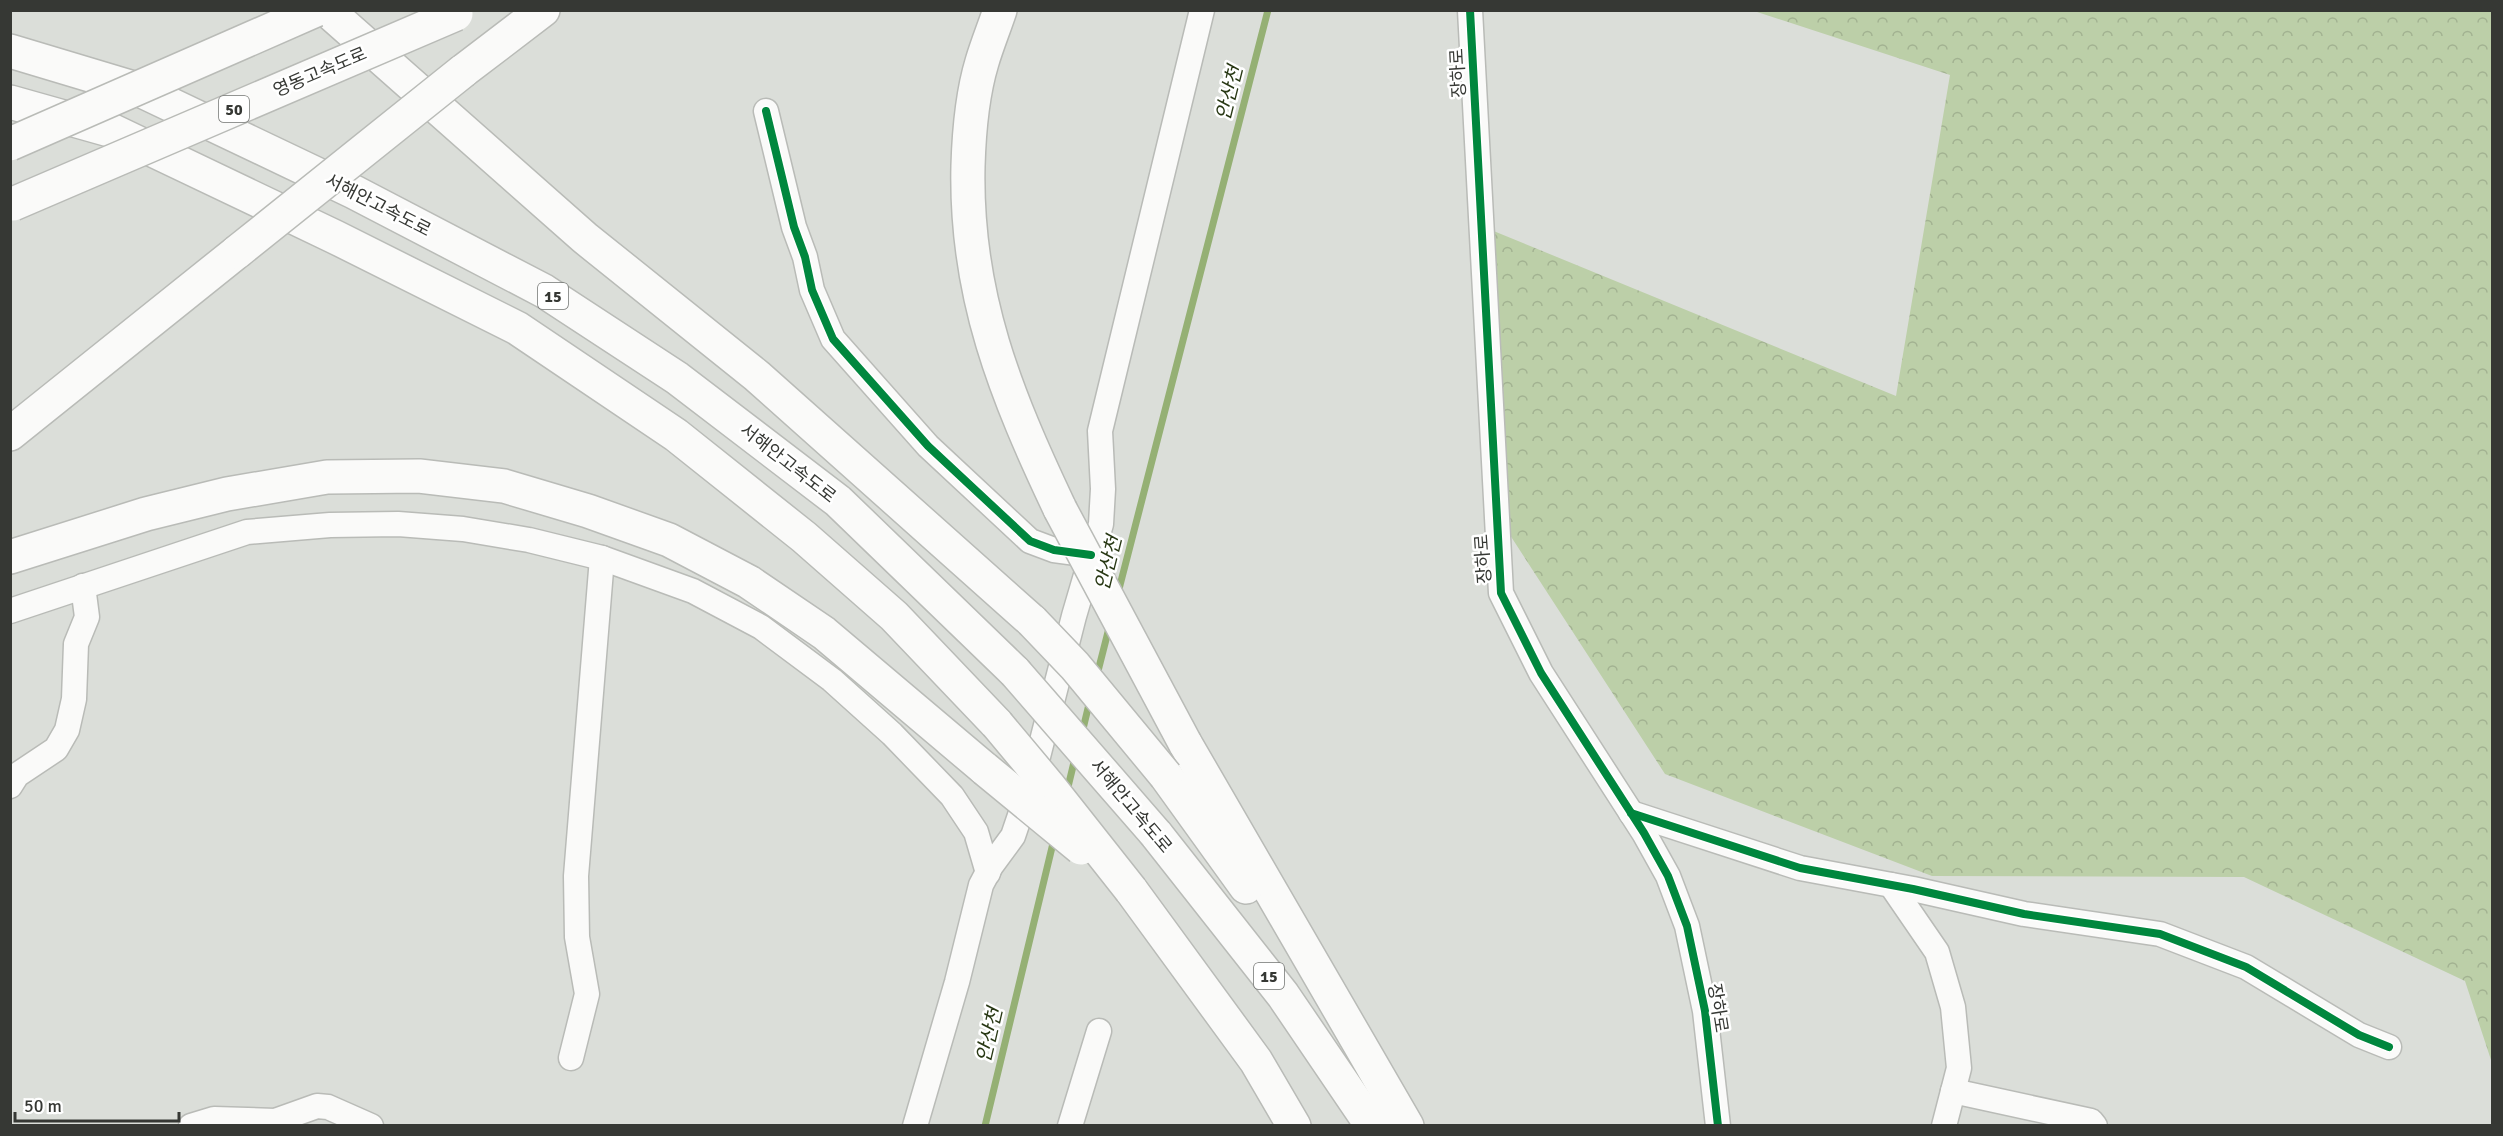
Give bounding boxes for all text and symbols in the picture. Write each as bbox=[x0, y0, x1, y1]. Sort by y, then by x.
street label: 영동고속도로 bbox=[270, 42, 370, 102]
street label: 장하로 bbox=[1446, 48, 1470, 98]
water label: 안산천 bbox=[1211, 61, 1249, 123]
road number: 50 bbox=[219, 96, 249, 122]
street label: 서해안고속도로 bbox=[321, 169, 435, 241]
road number: 15 bbox=[538, 283, 568, 309]
street label: 서해안고속도로 bbox=[736, 419, 840, 507]
water label: 안산천 bbox=[1090, 531, 1128, 593]
street label: 장하로 bbox=[1470, 533, 1496, 585]
street label: 서해안고속도로 bbox=[1085, 755, 1177, 857]
road number: 15 bbox=[1254, 963, 1284, 989]
street label: 장하로 bbox=[1703, 982, 1733, 1034]
water label: 안산천 bbox=[971, 1003, 1008, 1065]
scale bar bbox=[15, 1085, 178, 1123]
text: 50 m bbox=[24, 1095, 62, 1117]

